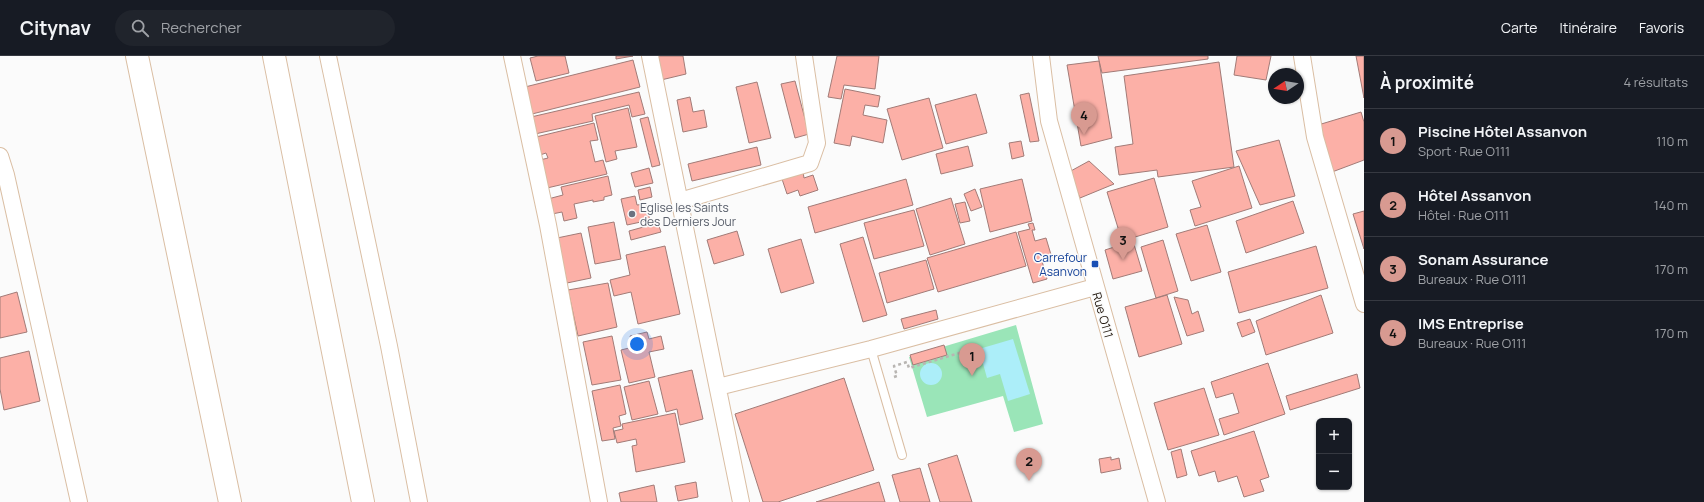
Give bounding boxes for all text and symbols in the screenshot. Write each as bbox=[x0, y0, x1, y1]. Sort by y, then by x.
search box bbox=[115, 10, 395, 46]
text: Citynav bbox=[20, 15, 91, 41]
icon: search bbox=[129, 17, 151, 39]
text: Rechercher bbox=[161, 17, 242, 38]
text: Carte bbox=[1501, 18, 1537, 37]
text: Itinéraire bbox=[1559, 18, 1617, 37]
text: Favoris bbox=[1639, 18, 1684, 37]
north arrow bbox=[1268, 68, 1304, 104]
text: À proximité bbox=[1380, 71, 1474, 94]
text: 4 résultats bbox=[1623, 73, 1688, 91]
pin: 4 bbox=[1071, 102, 1097, 135]
text: Piscine Hôtel Assanvon bbox=[1418, 121, 1587, 142]
text: 1 bbox=[1390, 132, 1396, 150]
text: 110 m bbox=[1656, 132, 1688, 150]
text: Sport · Rue O111 bbox=[1418, 142, 1510, 160]
text: Hôtel Assanvon bbox=[1418, 185, 1531, 206]
text: 2 bbox=[1389, 196, 1397, 214]
text: 140 m bbox=[1654, 196, 1688, 214]
place label: Eglise les Saints des Derniers Jour bbox=[640, 199, 737, 230]
text: Hôtel · Rue O111 bbox=[1418, 206, 1509, 224]
marker: Eglise les Saints des Derniers Jour bbox=[627, 209, 637, 219]
pin: 3 bbox=[1110, 227, 1136, 260]
place label: Carrefour Asanvon bbox=[1034, 249, 1088, 280]
text: Sonam Assurance bbox=[1418, 249, 1548, 270]
marker: Carrefour Asanvon bbox=[1090, 259, 1100, 269]
text: 3 bbox=[1389, 260, 1397, 278]
text: 170 m bbox=[1655, 260, 1688, 278]
text: Bureaux · Rue O111 bbox=[1418, 270, 1526, 288]
street label: Rue O111 bbox=[1088, 290, 1118, 340]
text: IMS Entreprise bbox=[1418, 313, 1524, 334]
text: 4 bbox=[1389, 324, 1397, 342]
text: 170 m bbox=[1655, 324, 1688, 342]
your location bbox=[627, 334, 647, 354]
text: Bureaux · Rue O111 bbox=[1418, 334, 1526, 352]
pin: 1 bbox=[959, 343, 985, 376]
map controls bbox=[1316, 418, 1352, 490]
button: + bbox=[1316, 418, 1352, 454]
pin: 2 bbox=[1016, 448, 1042, 481]
button: − bbox=[1316, 454, 1352, 490]

